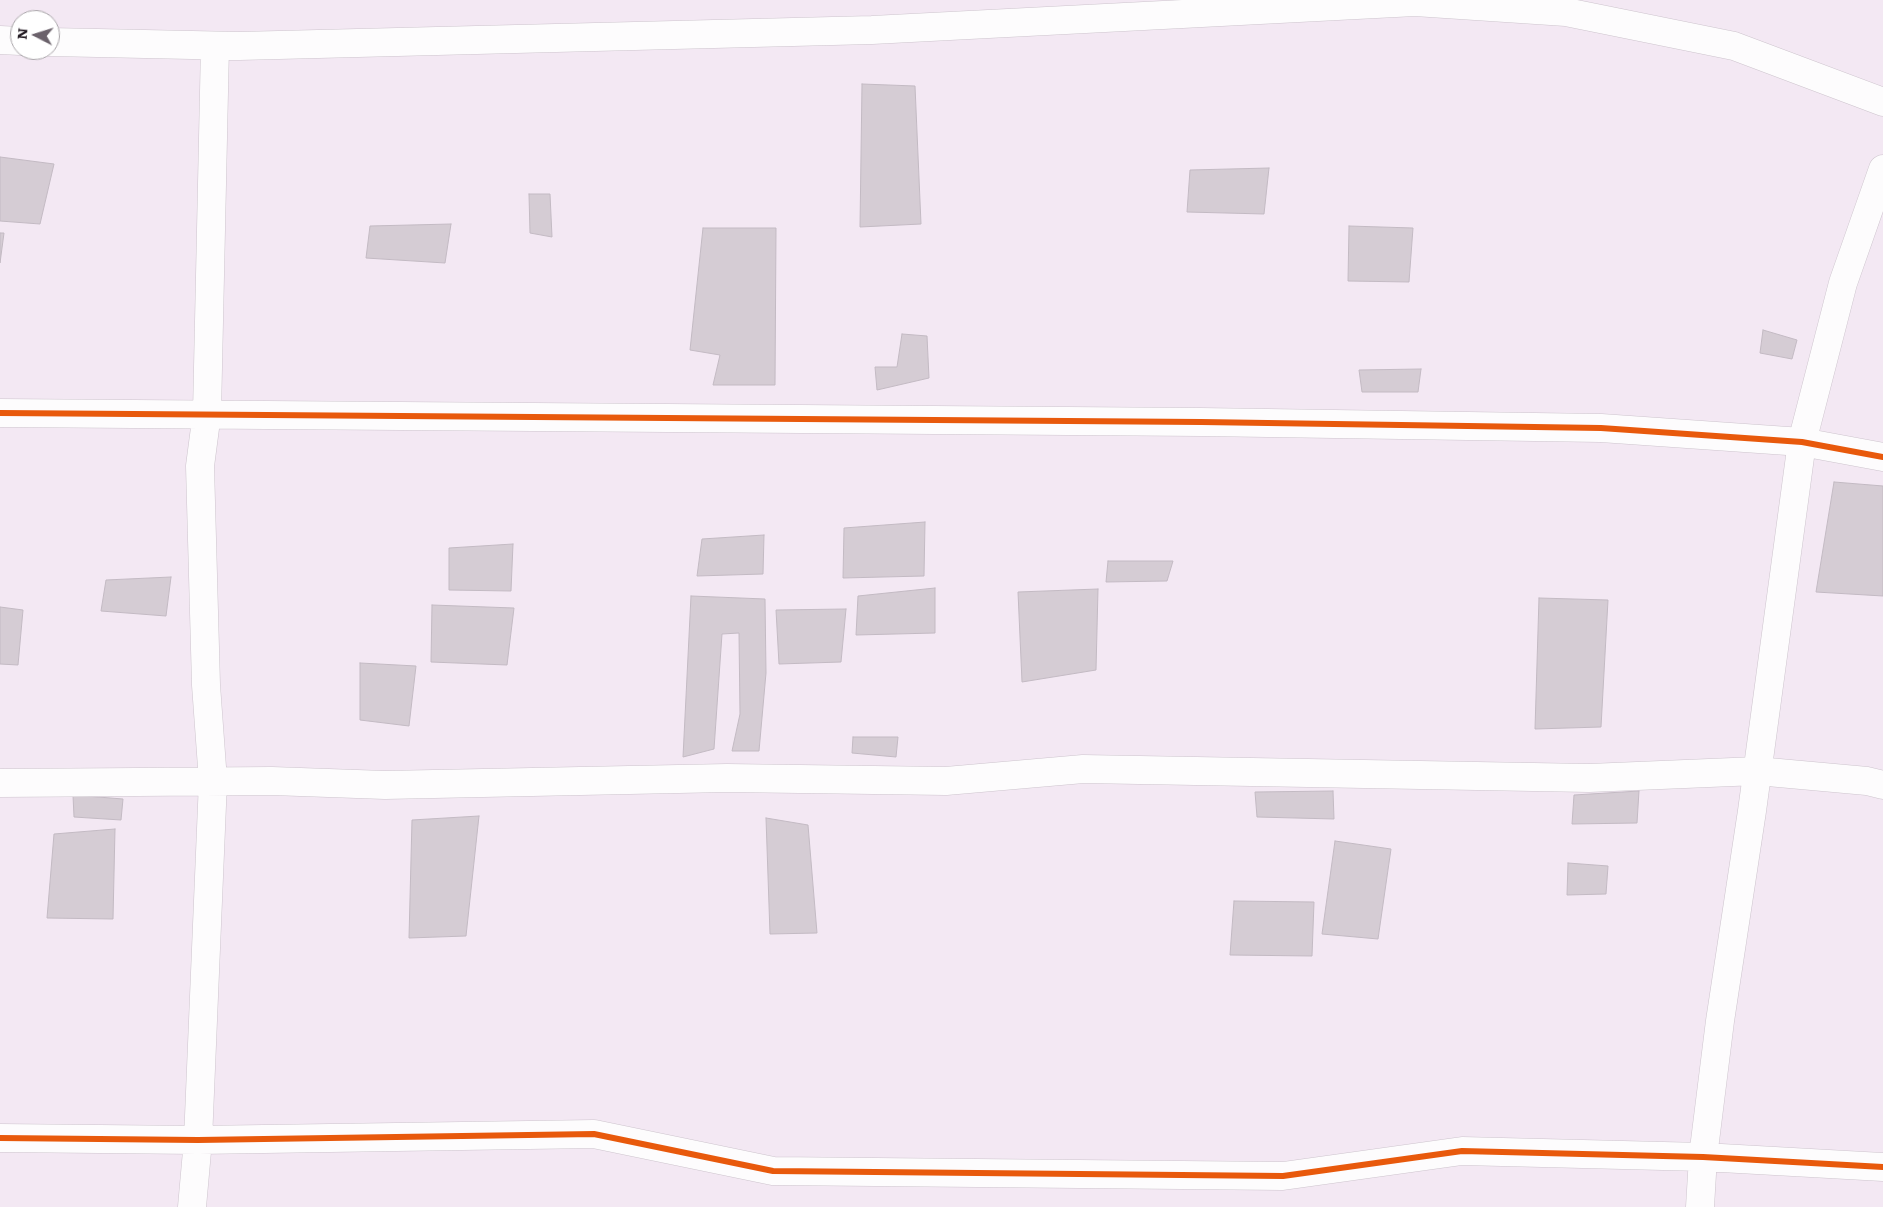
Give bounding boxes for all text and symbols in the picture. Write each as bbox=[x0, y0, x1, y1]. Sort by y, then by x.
north arrow bbox=[10, 10, 60, 60]
text: N bbox=[11, 27, 32, 41]

